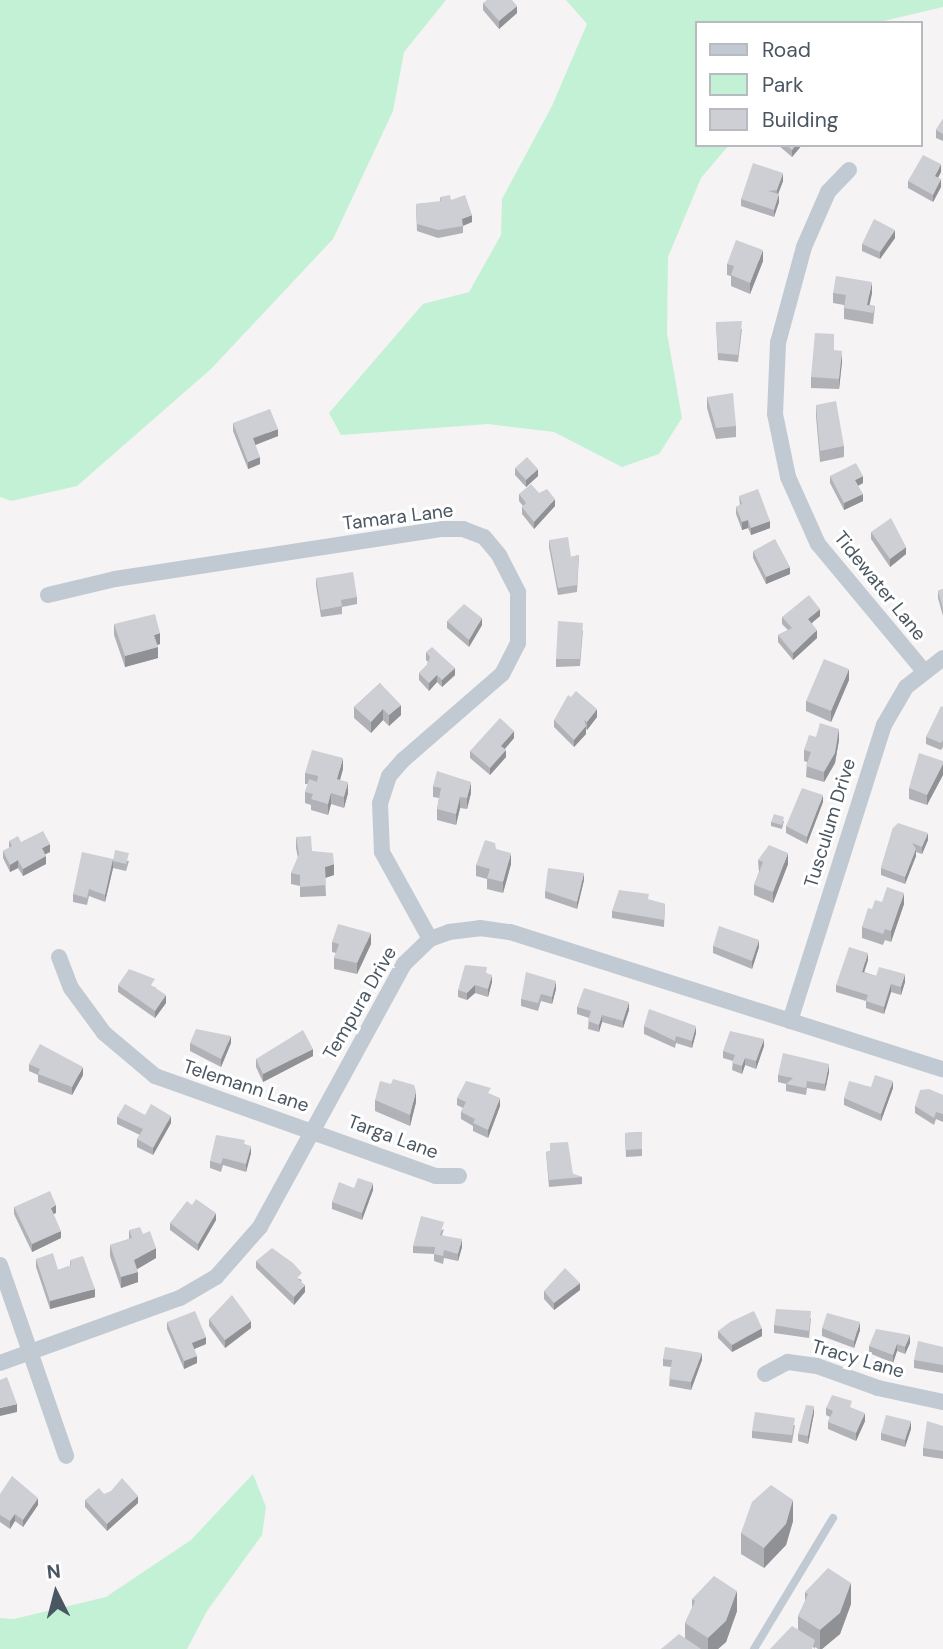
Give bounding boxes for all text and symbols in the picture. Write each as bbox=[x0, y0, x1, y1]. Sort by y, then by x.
legend bbox=[694, 21, 922, 147]
text: Road bbox=[762, 36, 811, 64]
text: Park bbox=[762, 71, 803, 99]
text: Building bbox=[762, 106, 838, 134]
street label: Tamara Lane bbox=[341, 499, 455, 535]
street label: Tidewater Lane bbox=[829, 527, 931, 645]
street label: Tusculum Drive bbox=[800, 756, 860, 890]
street label: Tempura Drive bbox=[318, 942, 402, 1064]
street label: Telemann Lane bbox=[180, 1055, 312, 1117]
street label: Targa Lane bbox=[345, 1110, 441, 1164]
street label: Tracy Lane bbox=[809, 1335, 907, 1383]
north arrow bbox=[21, 1558, 91, 1628]
text: N bbox=[46, 1558, 62, 1585]

